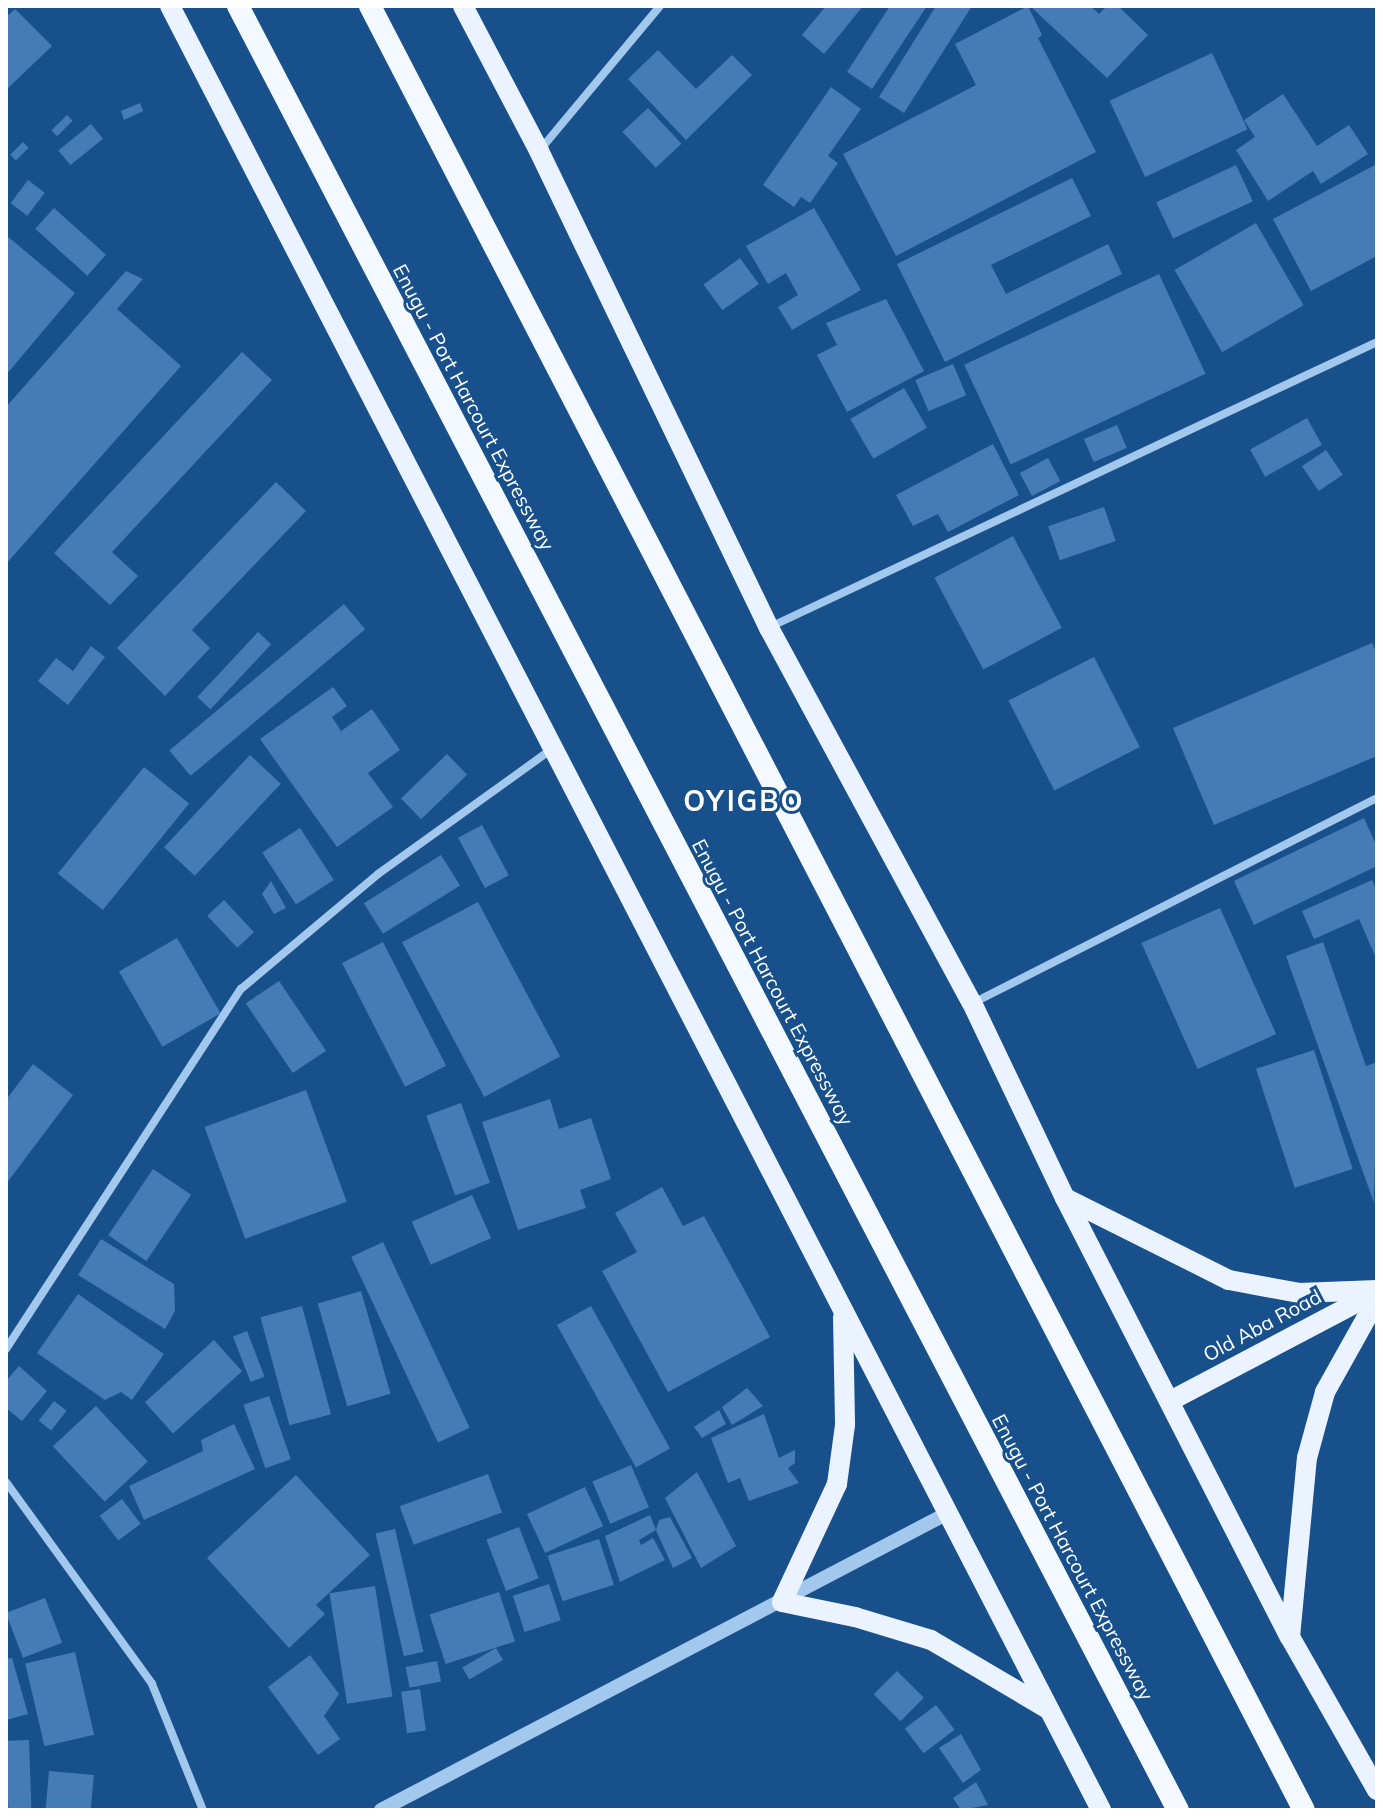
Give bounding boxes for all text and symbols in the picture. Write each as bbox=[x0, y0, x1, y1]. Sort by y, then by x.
street label: Enugu - Port Harcourt Expressway bbox=[388, 260, 560, 554]
district label: OYIGBO bbox=[683, 784, 805, 818]
street label: Enugu - Port Harcourt Expressway bbox=[687, 835, 859, 1129]
street label: Old Aba Road bbox=[1199, 1284, 1325, 1366]
street label: Enugu - Port Harcourt Expressway bbox=[987, 1410, 1159, 1704]

